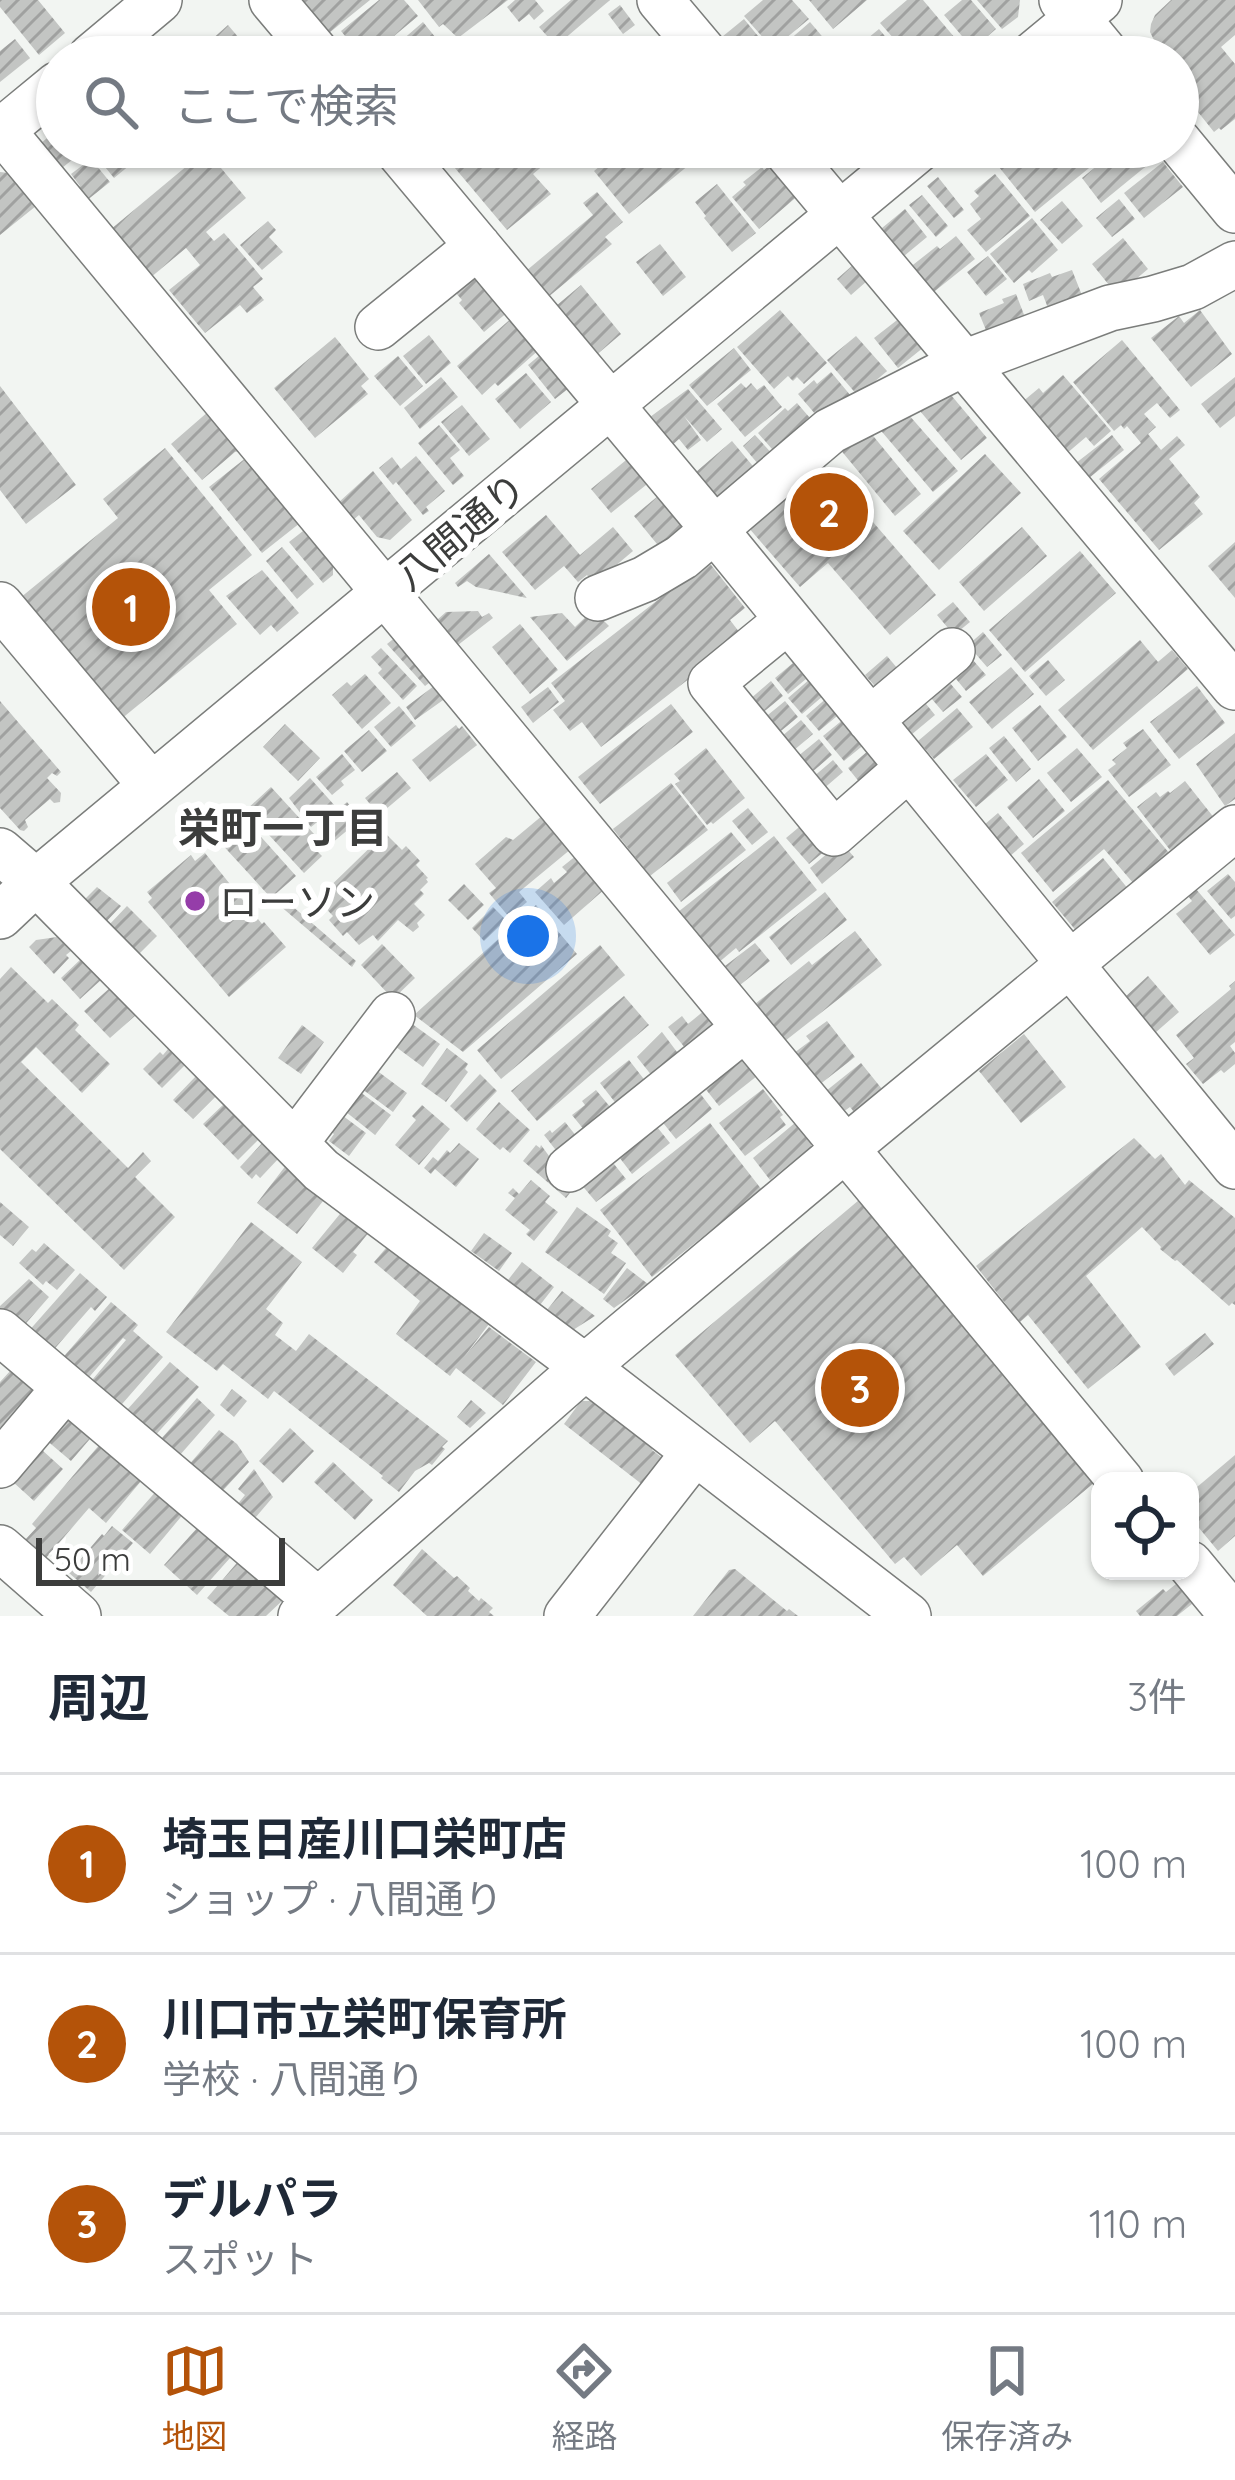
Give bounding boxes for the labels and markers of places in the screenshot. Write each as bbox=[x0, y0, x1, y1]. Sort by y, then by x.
pin: 2 bbox=[790, 467, 868, 557]
pin: 1 bbox=[92, 562, 170, 652]
place label: ローソン bbox=[219, 877, 375, 926]
marker: ローソン bbox=[182, 888, 208, 914]
pin: 3 bbox=[821, 1343, 899, 1433]

